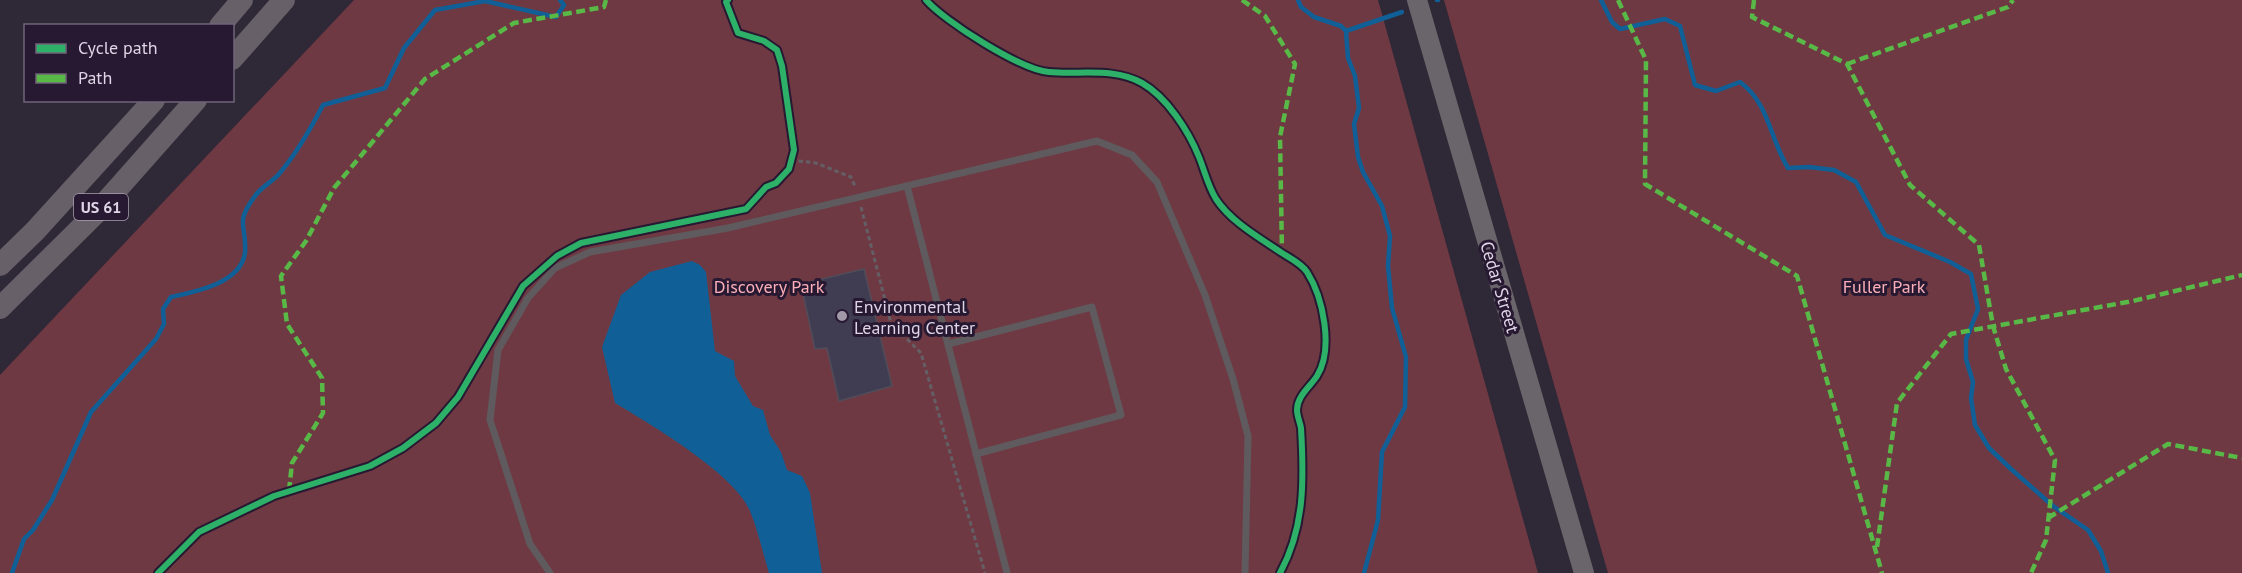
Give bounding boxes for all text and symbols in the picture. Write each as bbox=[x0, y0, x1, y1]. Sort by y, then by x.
legend bbox=[24, 24, 234, 102]
text: Cycle path bbox=[78, 36, 158, 59]
text: Path bbox=[78, 66, 112, 89]
road number: US 61 bbox=[74, 194, 128, 220]
street label: Cedar Street bbox=[1475, 239, 1525, 335]
park label: Discovery Park bbox=[714, 275, 825, 298]
park label: Fuller Park bbox=[1843, 275, 1926, 298]
place label: Environmental Learning Center bbox=[854, 295, 975, 339]
marker: Environmental Learning Center bbox=[835, 309, 849, 323]

